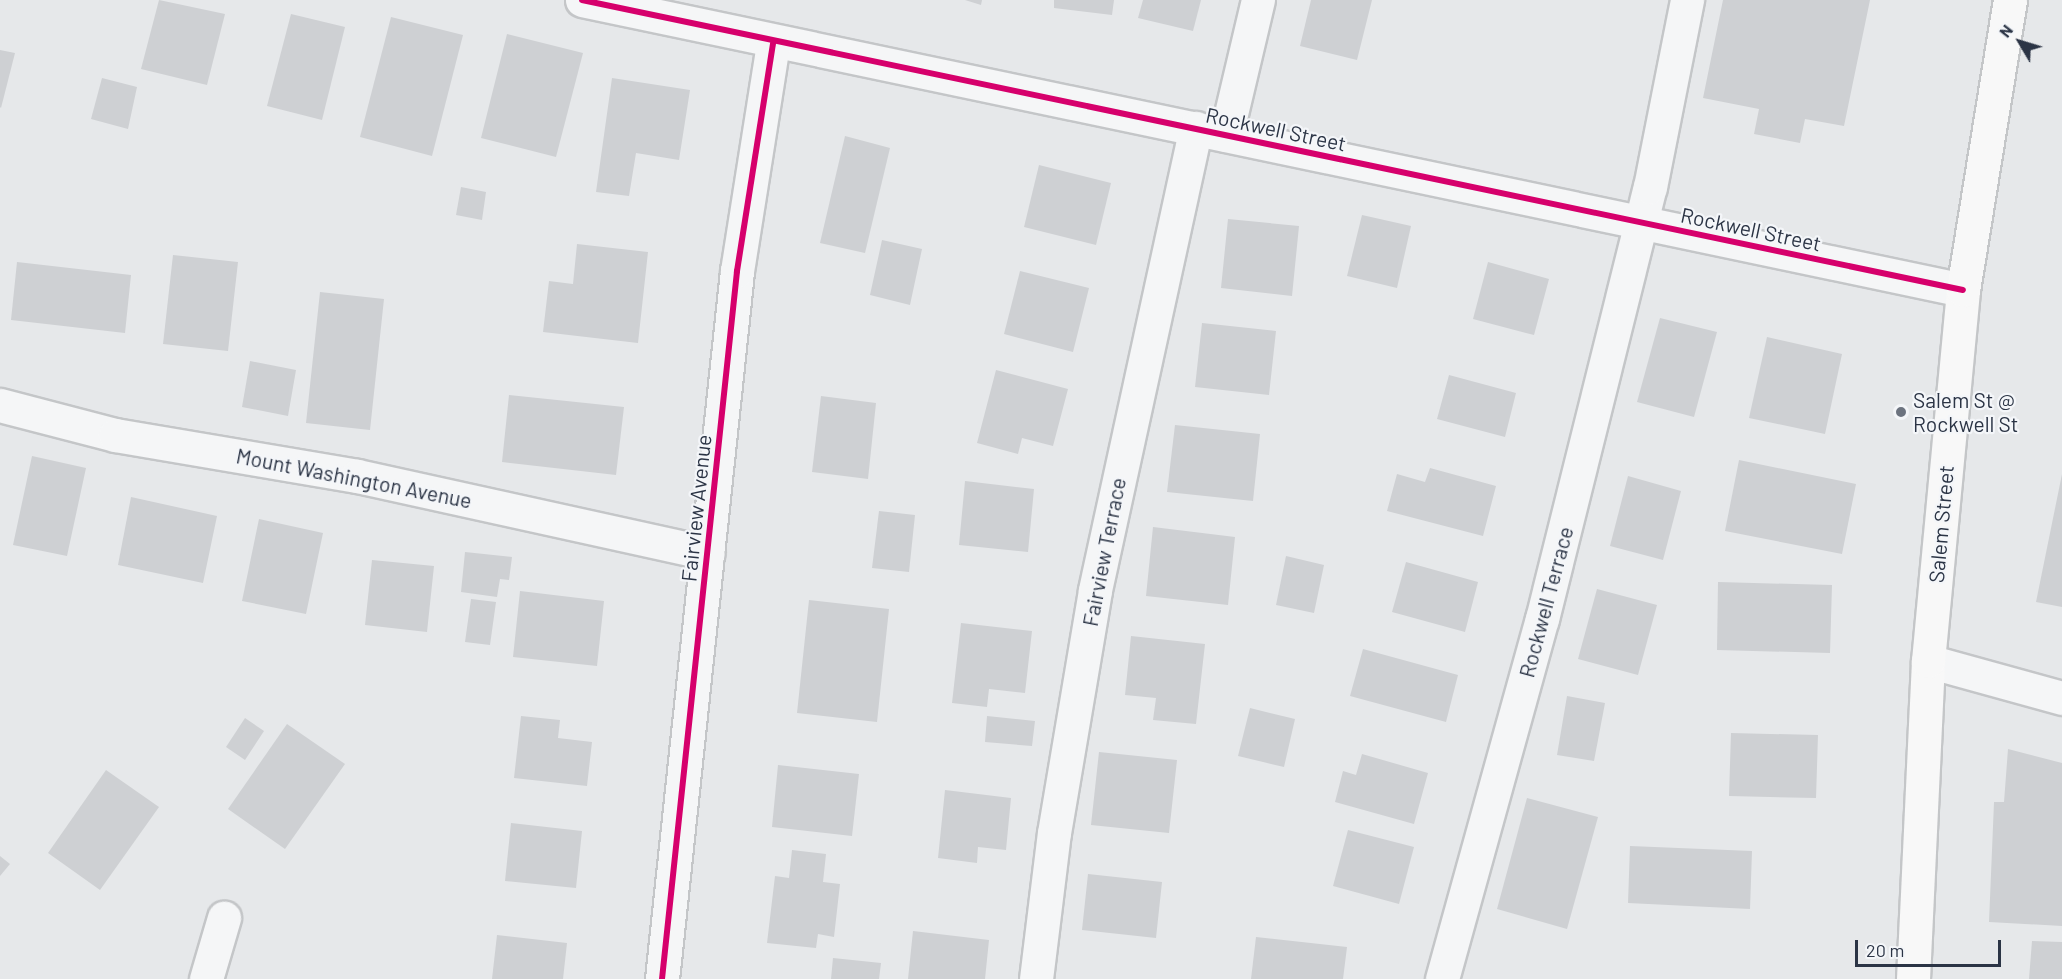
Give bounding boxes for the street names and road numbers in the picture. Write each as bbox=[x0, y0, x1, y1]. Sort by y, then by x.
street label: Rockwell Street bbox=[1204, 102, 1348, 156]
street label: Rockwell Street bbox=[1679, 202, 1823, 256]
street label: Fairview Avenue bbox=[676, 433, 716, 583]
street label: Mount Washington Avenue bbox=[234, 443, 474, 513]
street label: Salem Street bbox=[1923, 464, 1959, 584]
street label: Fairview Terrace bbox=[1077, 476, 1131, 628]
street label: Rockwell Terrace bbox=[1514, 524, 1578, 680]

